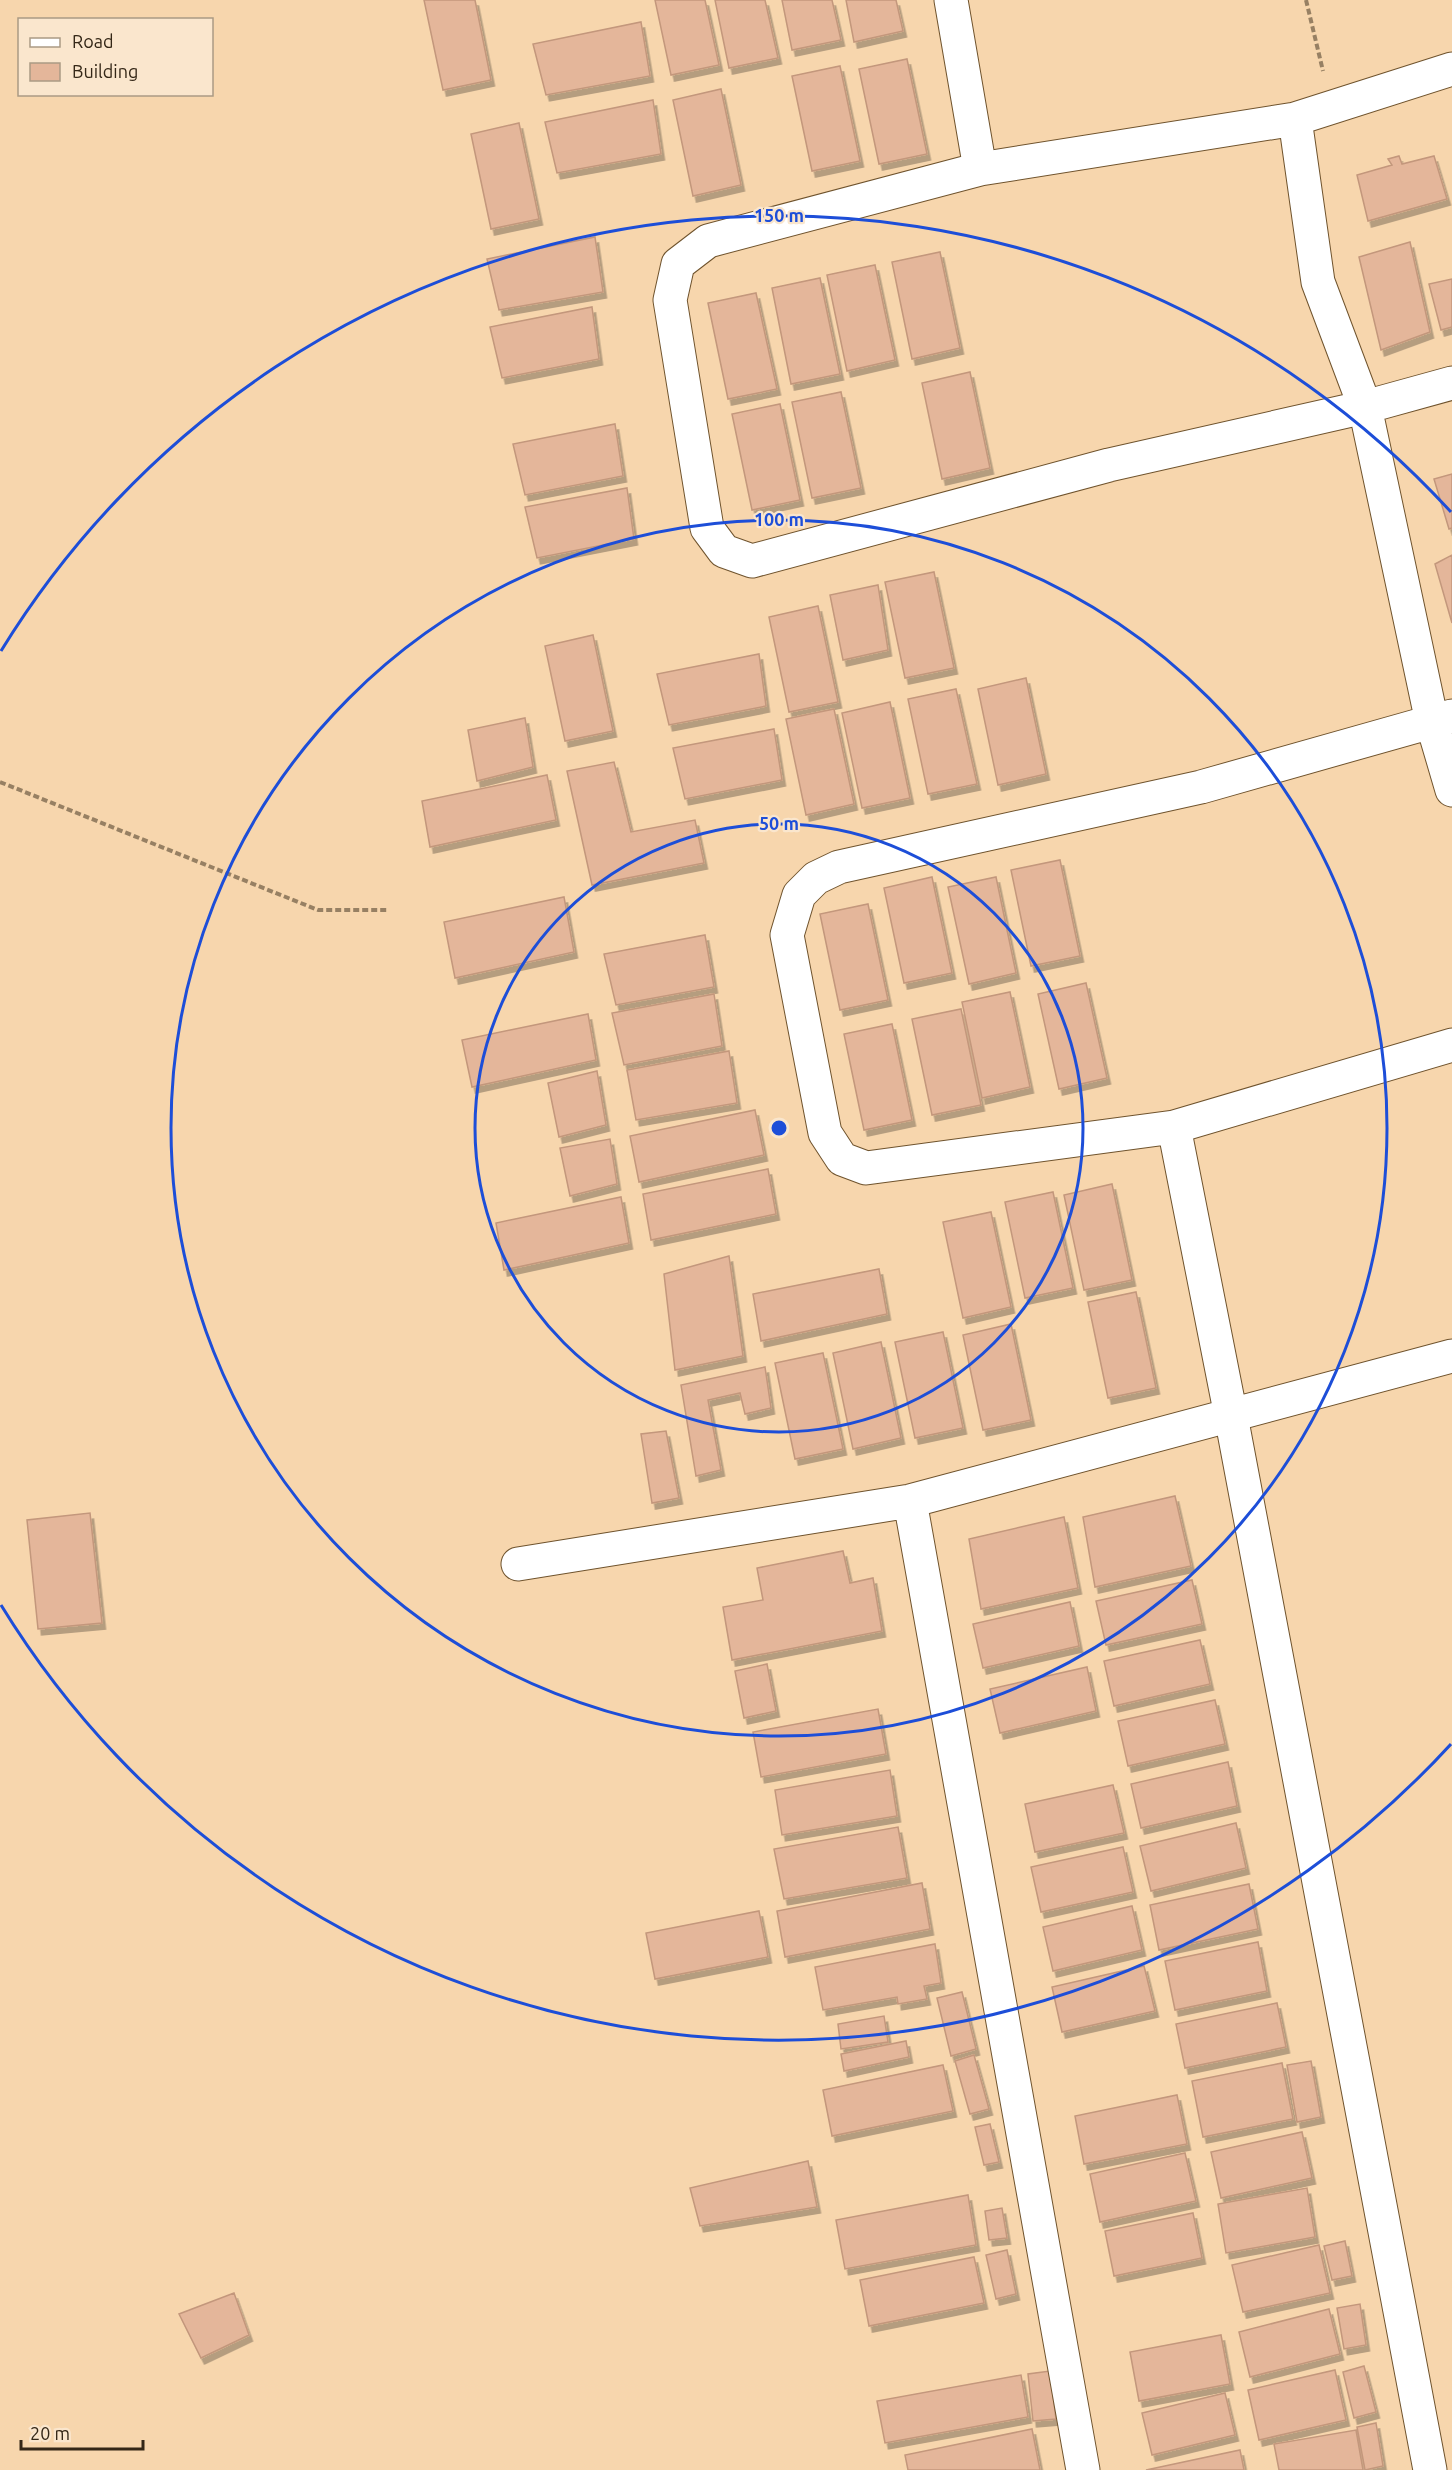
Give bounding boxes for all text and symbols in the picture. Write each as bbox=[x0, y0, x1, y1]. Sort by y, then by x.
legend bbox=[18, 18, 213, 96]
text: Road bbox=[72, 31, 114, 51]
text: Building bbox=[72, 61, 138, 81]
text: 150 m bbox=[754, 205, 804, 225]
text: 100 m bbox=[754, 509, 804, 529]
text: 50 m bbox=[759, 813, 799, 833]
centre of rings bbox=[769, 1118, 789, 1138]
scale bar bbox=[21, 2413, 142, 2451]
text: 20 m bbox=[30, 2423, 70, 2443]

